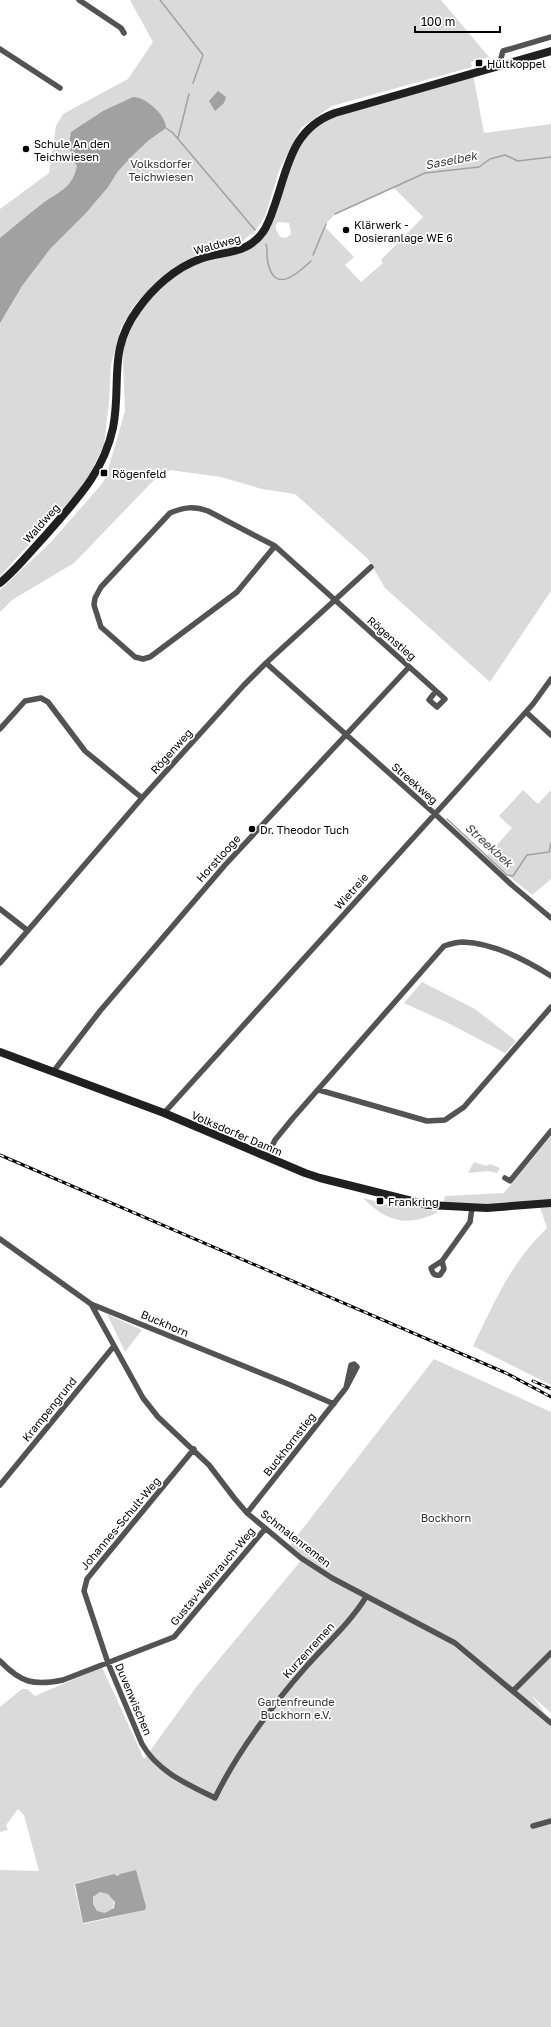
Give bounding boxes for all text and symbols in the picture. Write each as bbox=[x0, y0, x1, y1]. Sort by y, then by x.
scale bar bbox=[415, 8, 500, 34]
text: 100 m bbox=[421, 14, 455, 29]
place label: Hültkoppel bbox=[487, 57, 546, 70]
marker: Hültkoppel bbox=[474, 58, 484, 68]
place label: Schule An den Teichwiesen bbox=[34, 137, 110, 163]
marker: Schule An den Teichwiesen bbox=[21, 144, 31, 154]
water label: Saselbek bbox=[424, 147, 480, 172]
park label: Volksdorfer Teichwiesen bbox=[128, 157, 194, 183]
place label: Klärwerk - Dosieranlage WE 6 bbox=[354, 218, 453, 244]
marker: Klärwerk - Dosieranlage WE 6 bbox=[341, 225, 351, 235]
street label: Waldweg bbox=[192, 231, 242, 257]
place label: Rögenfeld bbox=[112, 467, 166, 480]
marker: Rögenfeld bbox=[99, 468, 109, 478]
street label: Waldweg bbox=[20, 501, 62, 545]
street label: Rögenstieg bbox=[365, 613, 419, 663]
street label: Rögenweg bbox=[148, 726, 194, 776]
street label: Streekweg bbox=[389, 760, 441, 806]
water label: Streekbek bbox=[462, 820, 517, 871]
place label: Dr. Theodor Tuch bbox=[260, 823, 349, 836]
marker: Dr. Theodor Tuch bbox=[247, 824, 257, 834]
street label: Horstlooge bbox=[193, 832, 243, 884]
street label: Wietreie bbox=[331, 870, 371, 912]
street label: Volksdorfer Damm bbox=[190, 1108, 284, 1158]
place label: Frankring bbox=[388, 1195, 439, 1208]
marker: Frankring bbox=[375, 1196, 385, 1206]
street label: Buckhorn bbox=[139, 1307, 191, 1339]
street label: Krampengrund bbox=[19, 1374, 79, 1444]
street label: Buckhornstieg bbox=[260, 1410, 318, 1478]
street label: Johannes-Schult-Weg bbox=[77, 1474, 163, 1572]
street label: Schmalenremen bbox=[258, 1506, 334, 1570]
park label: Bockhorn bbox=[421, 1511, 471, 1524]
street label: Gustav-Weihrauch-Weg bbox=[167, 1524, 257, 1628]
street label: Kurzenremen bbox=[280, 1619, 336, 1681]
street label: Duvenwischen bbox=[113, 1661, 155, 1737]
park label: Gartenfreunde Buckhorn e.V. bbox=[257, 1695, 335, 1721]

